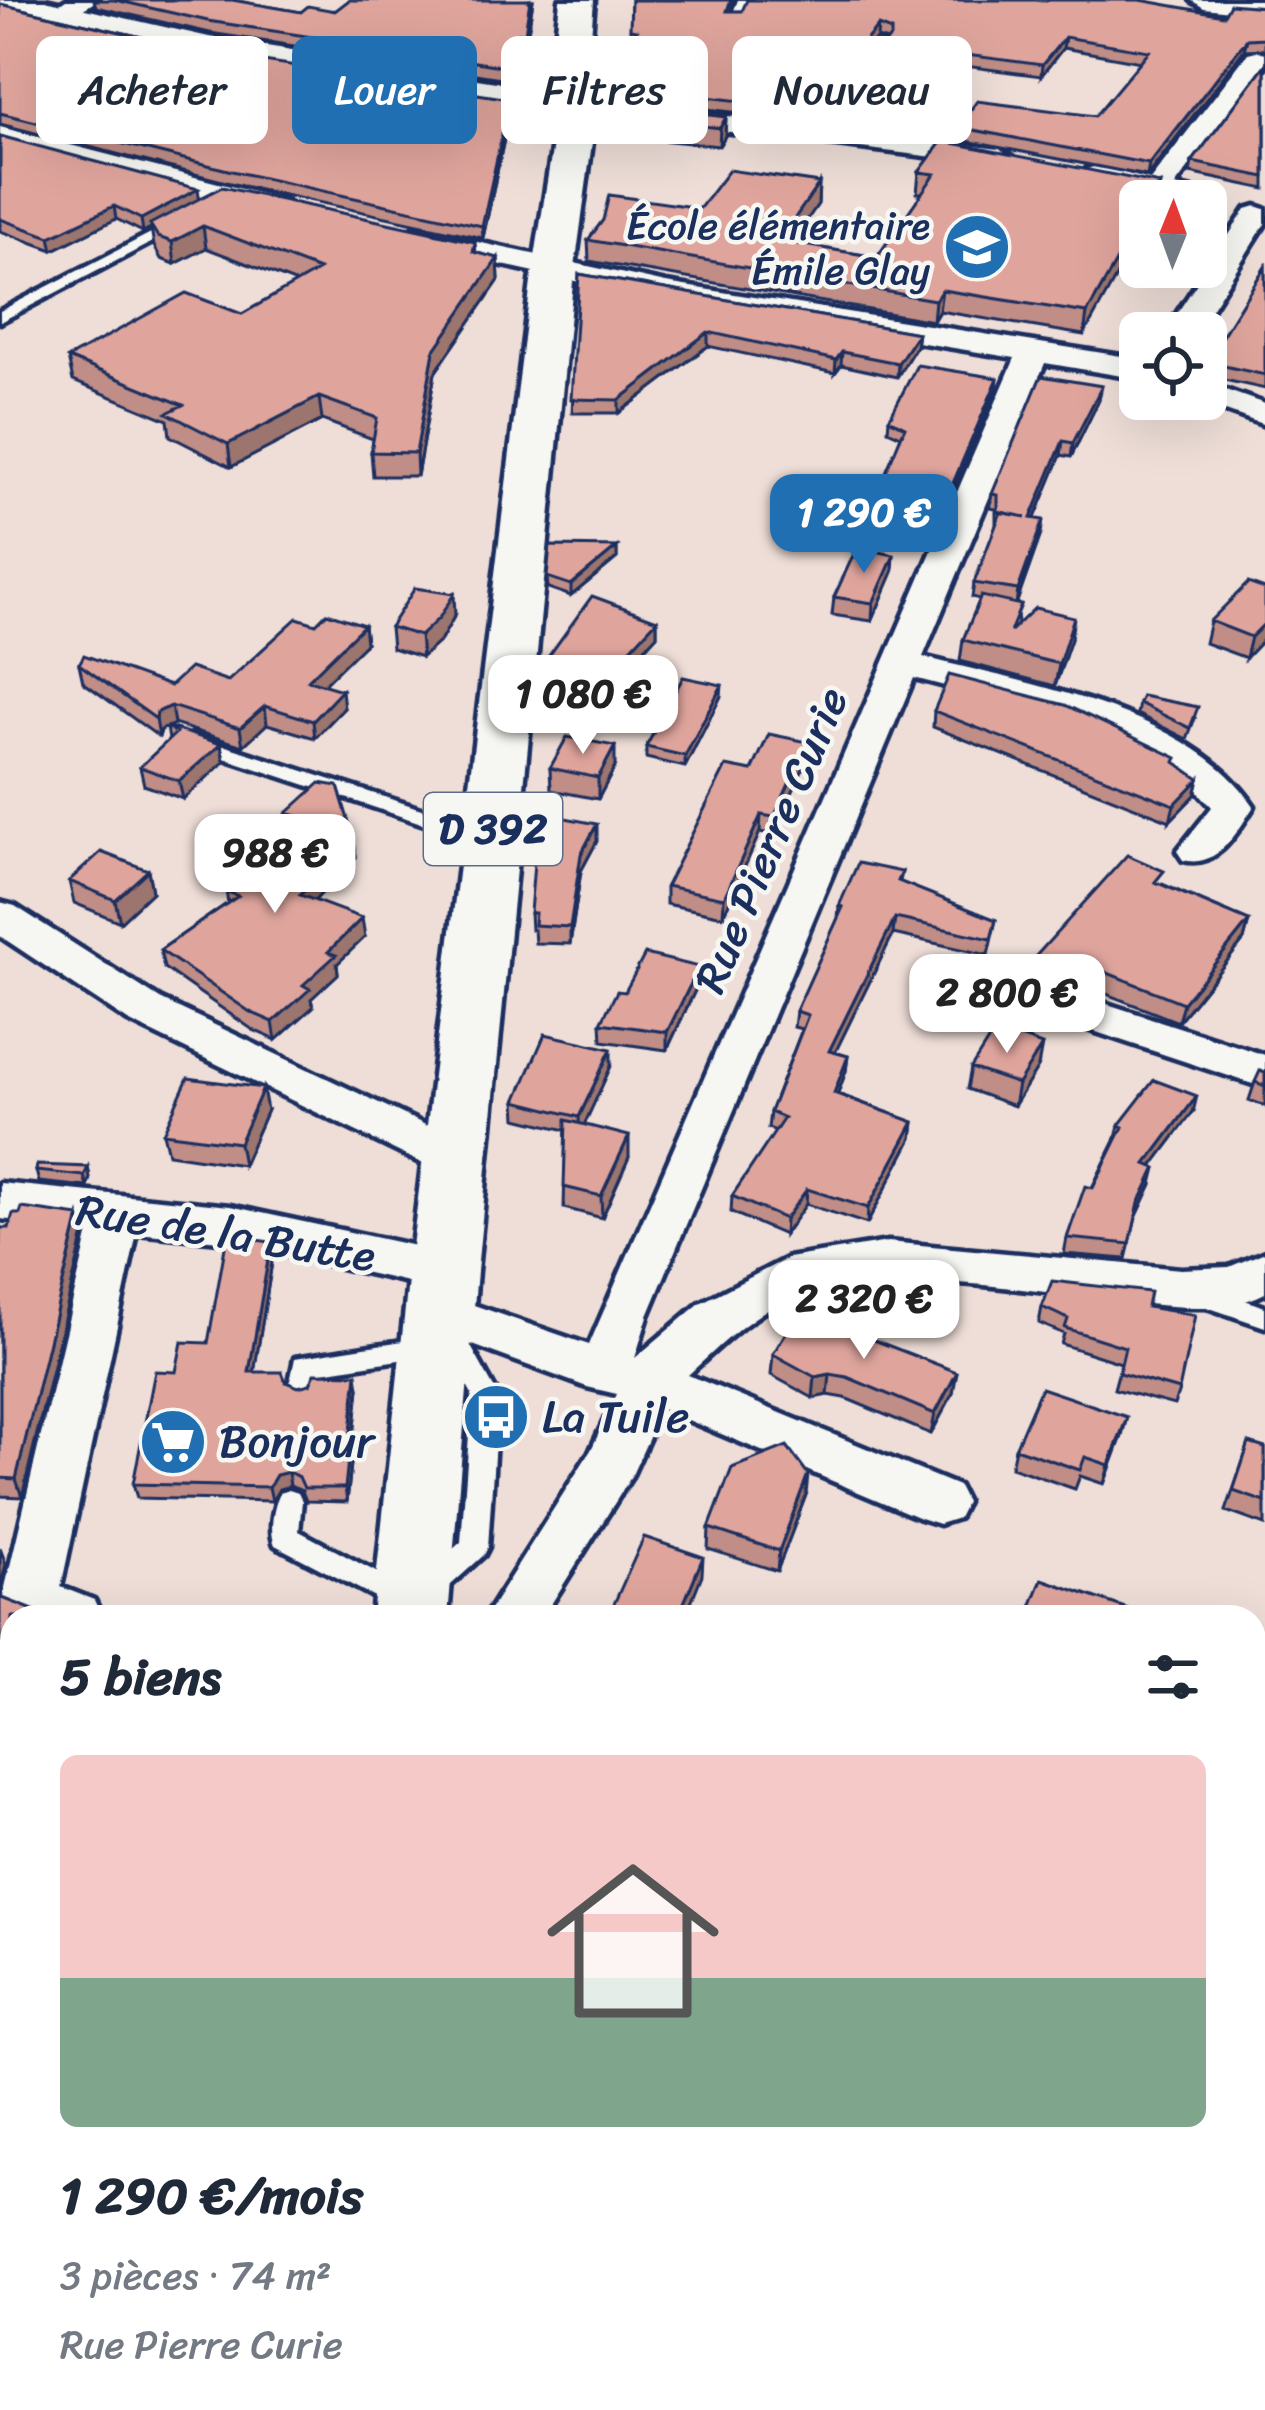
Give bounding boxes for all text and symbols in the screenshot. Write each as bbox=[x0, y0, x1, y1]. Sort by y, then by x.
chip: Acheter bbox=[36, 36, 268, 144]
chip: Louer bbox=[292, 36, 477, 144]
chip: Filtres bbox=[501, 36, 708, 144]
chip: Nouveau bbox=[732, 36, 972, 144]
north arrow bbox=[1119, 180, 1227, 288]
map controls bbox=[1119, 180, 1227, 420]
place label: École élémentaire Émile Glay bbox=[626, 191, 931, 305]
school or university icon: École élémentaire Émile Glay bbox=[942, 212, 1012, 282]
button: locate bbox=[1119, 312, 1227, 420]
pin: 1 290 € bbox=[753, 474, 975, 576]
text: 1 290 € bbox=[797, 478, 931, 547]
pin: 1 080 € bbox=[472, 655, 694, 757]
text: 1 080 € bbox=[515, 659, 651, 728]
street label: Rue Pierre Curie bbox=[670, 674, 872, 1006]
road number: D 392 bbox=[424, 793, 562, 865]
pin: 988 € bbox=[191, 814, 359, 916]
text: 988 € bbox=[221, 818, 329, 887]
pin: 2 800 € bbox=[896, 954, 1118, 1056]
text: 2 800 € bbox=[936, 958, 1078, 1027]
street label: Rue de la Butte bbox=[71, 1170, 381, 1296]
pin: 2 320 € bbox=[753, 1260, 975, 1362]
text: 2 320 € bbox=[795, 1264, 933, 1333]
place label: La Tuile bbox=[542, 1377, 689, 1457]
bus stop icon: La Tuile bbox=[461, 1382, 531, 1452]
place label: Bonjour bbox=[219, 1402, 377, 1482]
supermarket icon: Bonjour bbox=[138, 1407, 208, 1477]
text: 5 biens bbox=[60, 1632, 221, 1722]
icon: filters bbox=[1140, 1644, 1206, 1710]
icon: home bbox=[525, 1833, 741, 2049]
text: 1 290 €/mois bbox=[60, 2151, 363, 2241]
text: 3 pièces · 74 m² bbox=[60, 2241, 331, 2310]
text: Rue Pierre Curie bbox=[60, 2310, 343, 2379]

